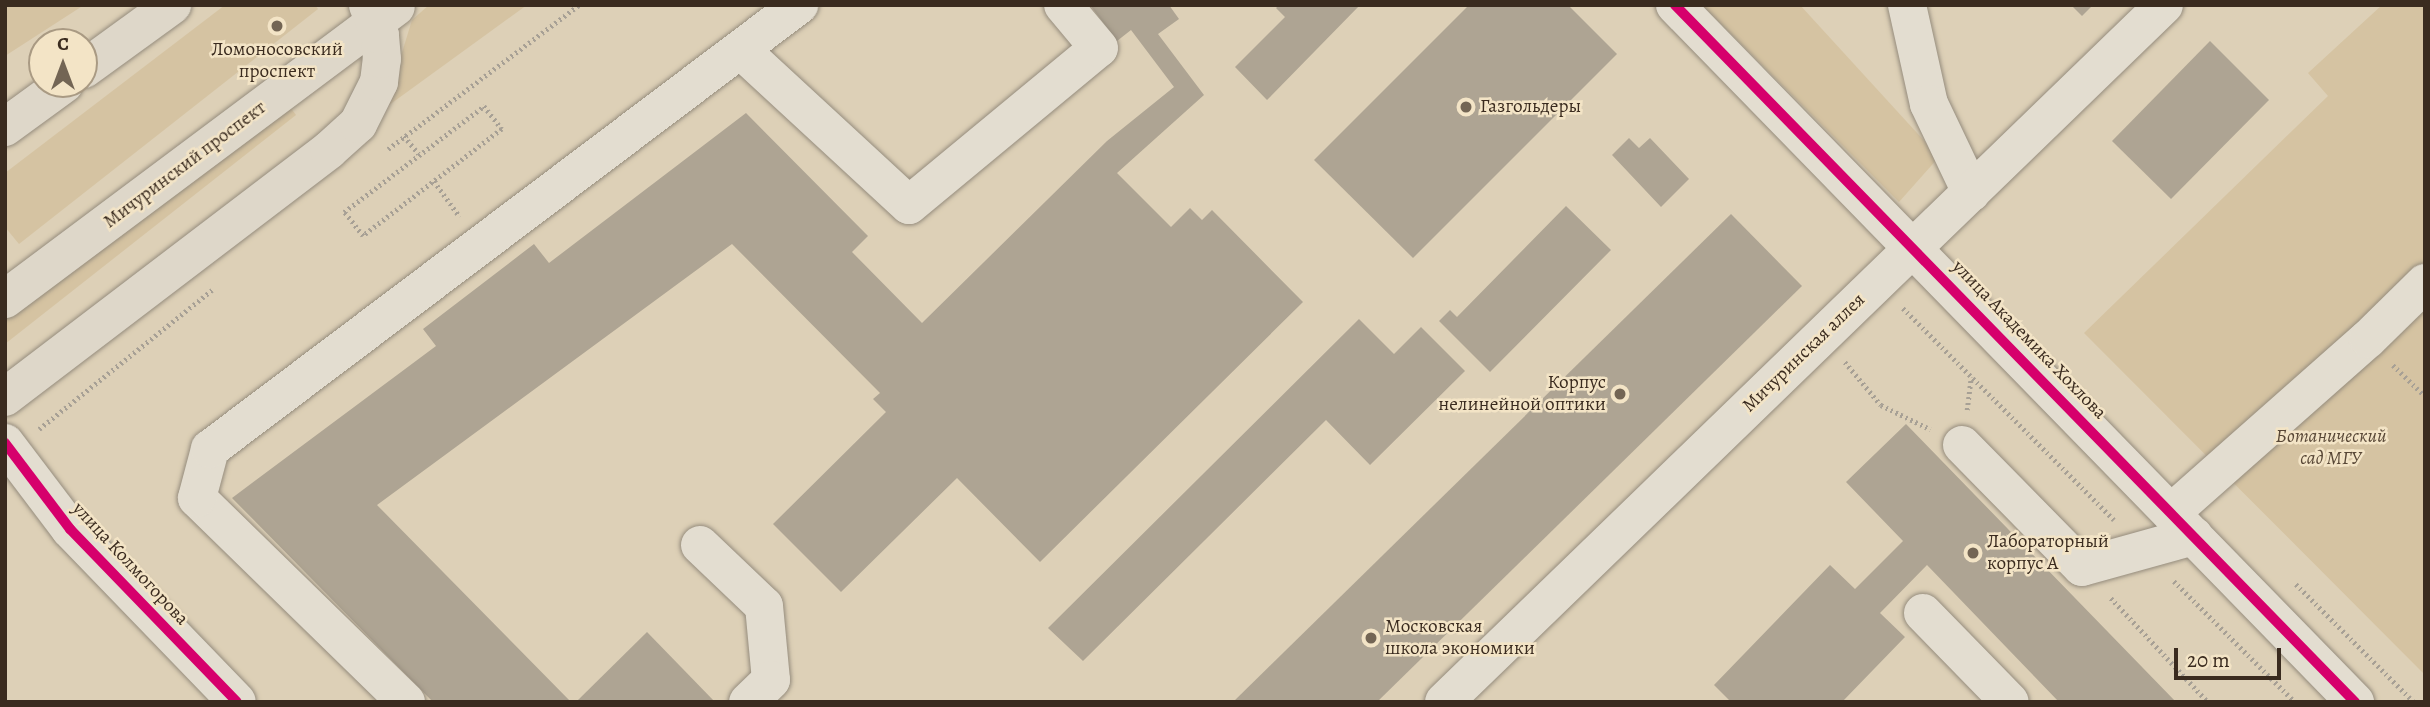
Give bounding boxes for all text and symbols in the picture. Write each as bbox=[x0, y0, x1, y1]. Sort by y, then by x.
marker: Ломоносовский проспект bbox=[267, 16, 287, 36]
north arrow bbox=[28, 28, 98, 98]
text: С bbox=[57, 31, 69, 57]
place label: Ломоносовский проспект bbox=[211, 39, 343, 83]
street label: Мичуринский проспект bbox=[99, 96, 271, 234]
place label: Газгольдеры bbox=[1480, 96, 1581, 118]
marker: Газгольдеры bbox=[1458, 99, 1474, 115]
street label: улица Академика Хохлова bbox=[1947, 256, 2111, 424]
street label: Мичуринская аллея bbox=[1738, 289, 1870, 417]
place label: Корпус нелинейной оптики bbox=[1438, 372, 1606, 416]
marker: Корпус нелинейной оптики bbox=[1612, 386, 1628, 402]
park label: Ботанический сад МГУ bbox=[2276, 426, 2386, 470]
street label: улица Колмогорова bbox=[67, 498, 193, 630]
place label: Лабораторный корпус А bbox=[1987, 531, 2109, 575]
marker: Лабораторный корпус А bbox=[1965, 545, 1981, 561]
place label: Московская школа экономики bbox=[1385, 616, 1535, 660]
marker: Московская школа экономики bbox=[1363, 630, 1379, 646]
scale bar bbox=[2178, 634, 2285, 678]
text: 20 m bbox=[2187, 646, 2230, 674]

